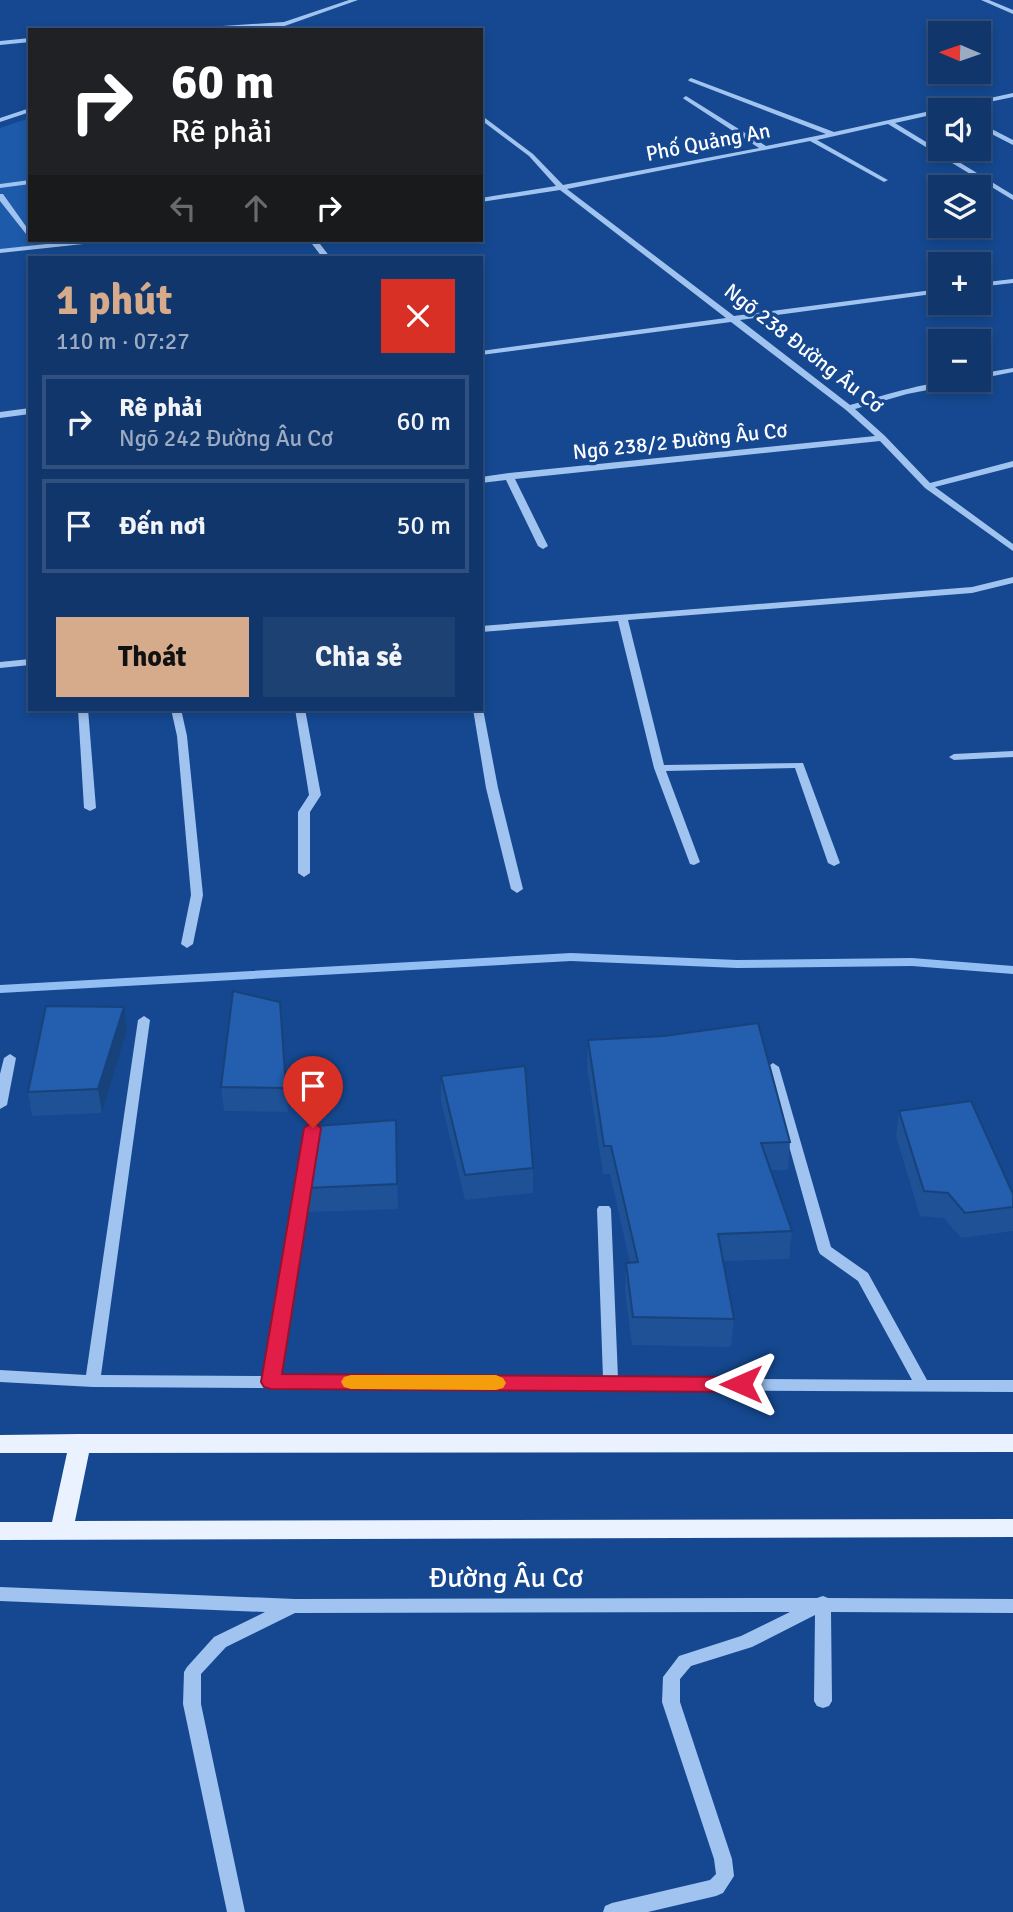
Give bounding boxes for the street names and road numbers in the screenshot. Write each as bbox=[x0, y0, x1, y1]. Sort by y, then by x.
street label: Phố Quảng An bbox=[644, 117, 772, 167]
street label: Ngõ 238 Đường Âu Cơ bbox=[719, 278, 889, 418]
street label: Ngõ 238/2 Đường Âu Cơ bbox=[571, 417, 789, 465]
street label: Đường Âu Cơ bbox=[429, 1561, 584, 1595]

